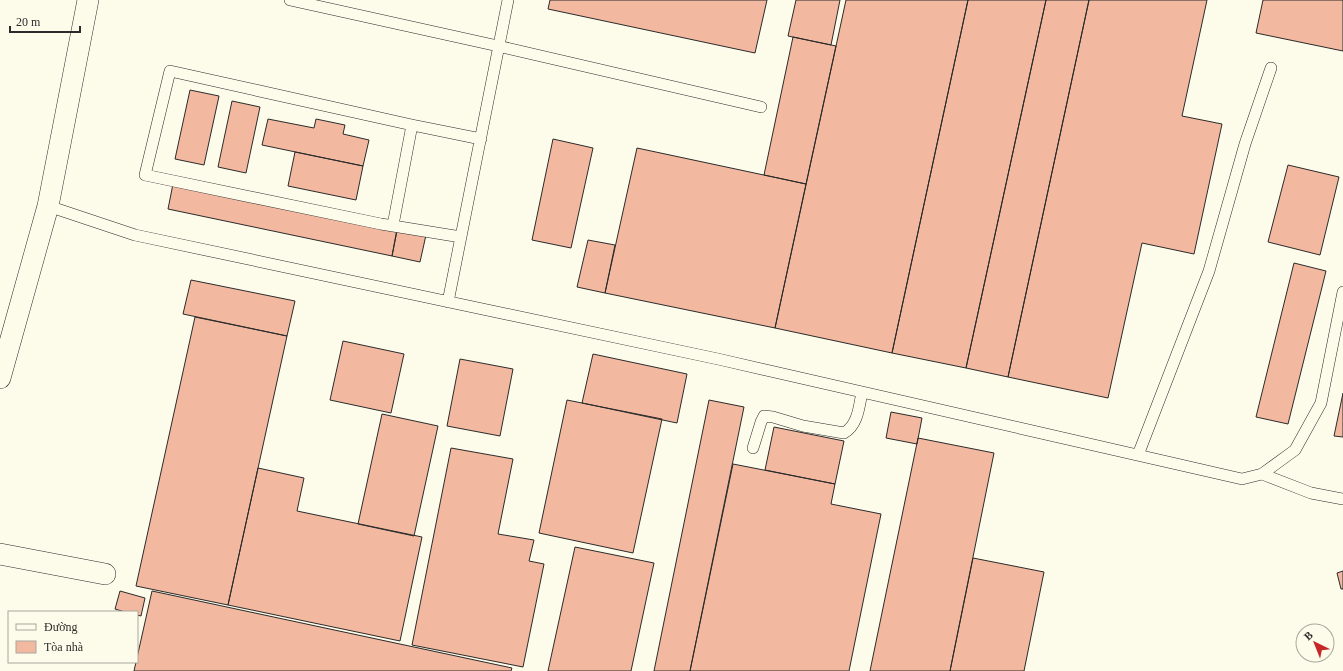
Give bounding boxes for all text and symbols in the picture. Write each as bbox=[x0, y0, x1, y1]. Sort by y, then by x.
scale bar bbox=[10, 8, 80, 34]
text: 20 m bbox=[16, 15, 41, 29]
legend bbox=[8, 611, 138, 663]
text: Đường bbox=[44, 620, 78, 634]
north arrow bbox=[1295, 623, 1335, 663]
text: B bbox=[1301, 628, 1315, 643]
text: Tòa nhà bbox=[44, 640, 84, 654]

